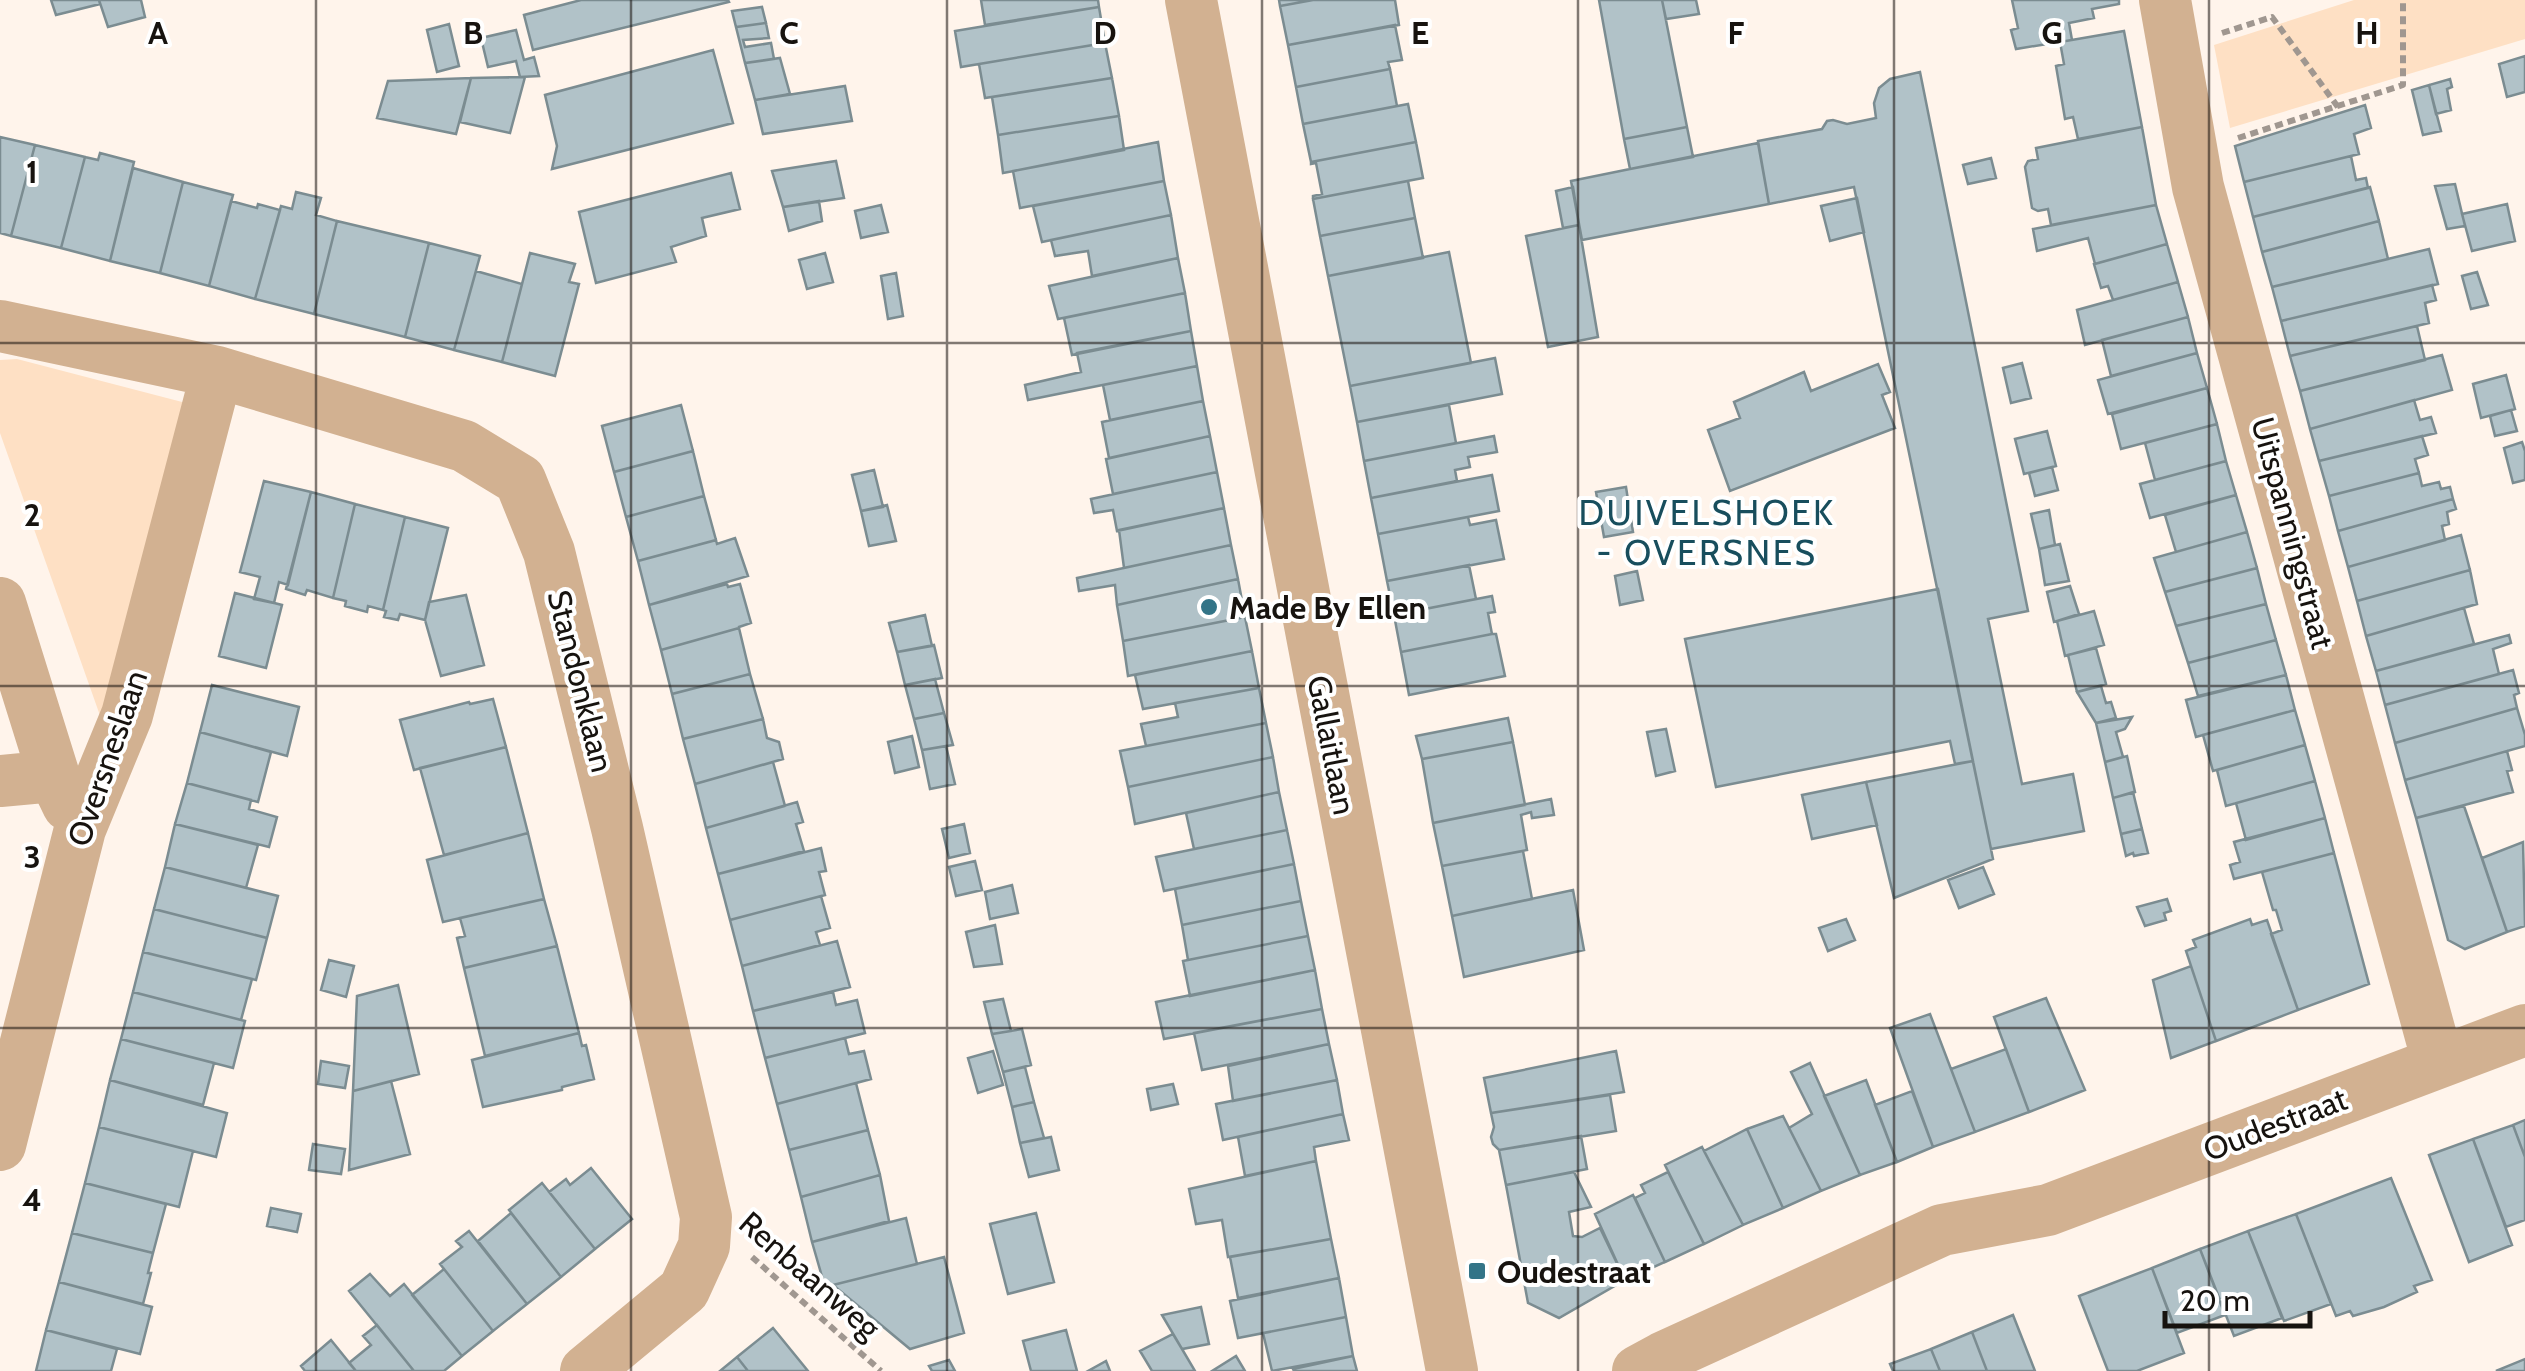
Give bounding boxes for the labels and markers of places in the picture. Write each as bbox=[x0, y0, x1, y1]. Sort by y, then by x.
place label: Made By Ellen bbox=[1229, 588, 1426, 627]
marker: Made By Ellen bbox=[1198, 596, 1220, 618]
place label: Oudestraat bbox=[1497, 1252, 1651, 1291]
marker: Oudestraat bbox=[1466, 1260, 1488, 1282]

